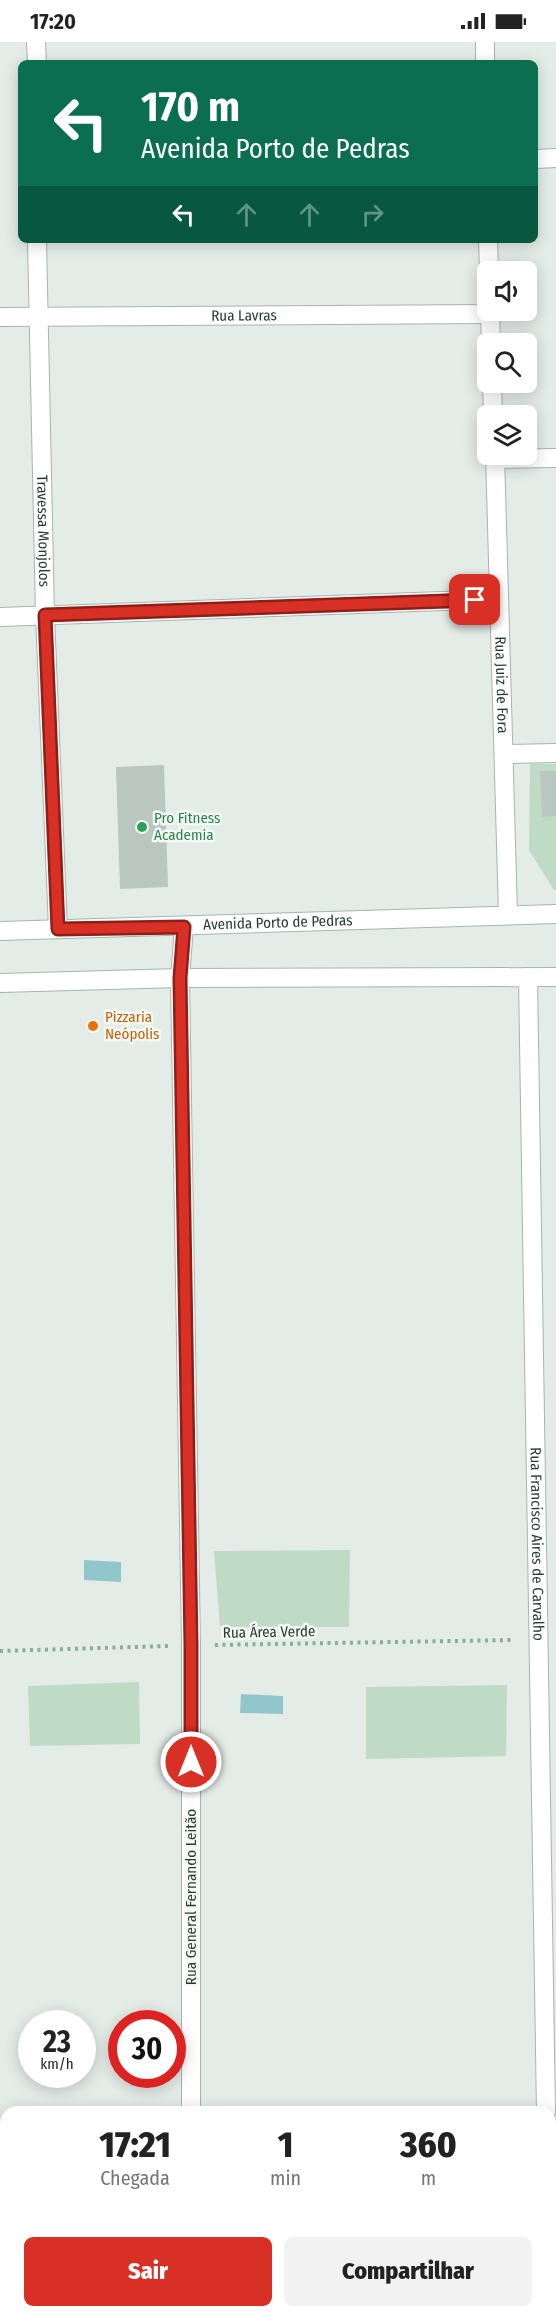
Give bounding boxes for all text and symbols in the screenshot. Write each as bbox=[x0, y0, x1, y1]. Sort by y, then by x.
text: 17:20 bbox=[30, 8, 76, 35]
text: 170 m bbox=[141, 82, 240, 132]
icon: left bbox=[42, 84, 120, 162]
text: Avenida Porto de Pedras bbox=[141, 133, 410, 165]
icon: left bbox=[167, 198, 200, 231]
icon: ahead bbox=[230, 198, 263, 231]
icon: ahead bbox=[293, 198, 326, 231]
icon: right bbox=[356, 198, 389, 231]
map controls bbox=[477, 261, 537, 465]
button: sound bbox=[477, 261, 537, 321]
street label: Rua Lavras bbox=[211, 306, 277, 325]
button: search bbox=[477, 333, 537, 393]
button: layers bbox=[477, 405, 537, 465]
street label: Travessa Monjolos bbox=[33, 475, 53, 587]
pin bbox=[449, 574, 500, 625]
icon: arrive bbox=[458, 583, 491, 616]
street label: Rua Juiz de Fora bbox=[491, 636, 512, 734]
place label: Pro Fitness Academia bbox=[154, 809, 221, 844]
marker: Pro Fitness Academia bbox=[135, 820, 149, 834]
street label: Avenida Porto de Pedras bbox=[203, 911, 353, 934]
place label: Pizzaria Neópolis bbox=[105, 1008, 159, 1043]
marker: Pizzaria Neópolis bbox=[86, 1019, 100, 1033]
street label: Rua Francisco Aires de Carvalho bbox=[526, 1447, 548, 1641]
street label: Rua Área Verde bbox=[223, 1622, 315, 1642]
position arrow bbox=[159, 1730, 223, 1794]
street label: Rua General Fernando Leitão bbox=[182, 1809, 200, 1985]
speed limit sign: 30 bbox=[108, 2010, 186, 2088]
text: 23 bbox=[43, 2024, 71, 2060]
text: km/h bbox=[40, 2055, 74, 2073]
text: 17:21 bbox=[99, 2123, 171, 2167]
text: 1 bbox=[278, 2123, 293, 2167]
text: 360 bbox=[400, 2123, 457, 2167]
text: Chegada bbox=[100, 2166, 170, 2190]
text: min bbox=[270, 2166, 301, 2190]
text: m bbox=[421, 2166, 436, 2190]
button: Sair bbox=[24, 2237, 272, 2306]
button: Compartilhar bbox=[284, 2237, 532, 2306]

